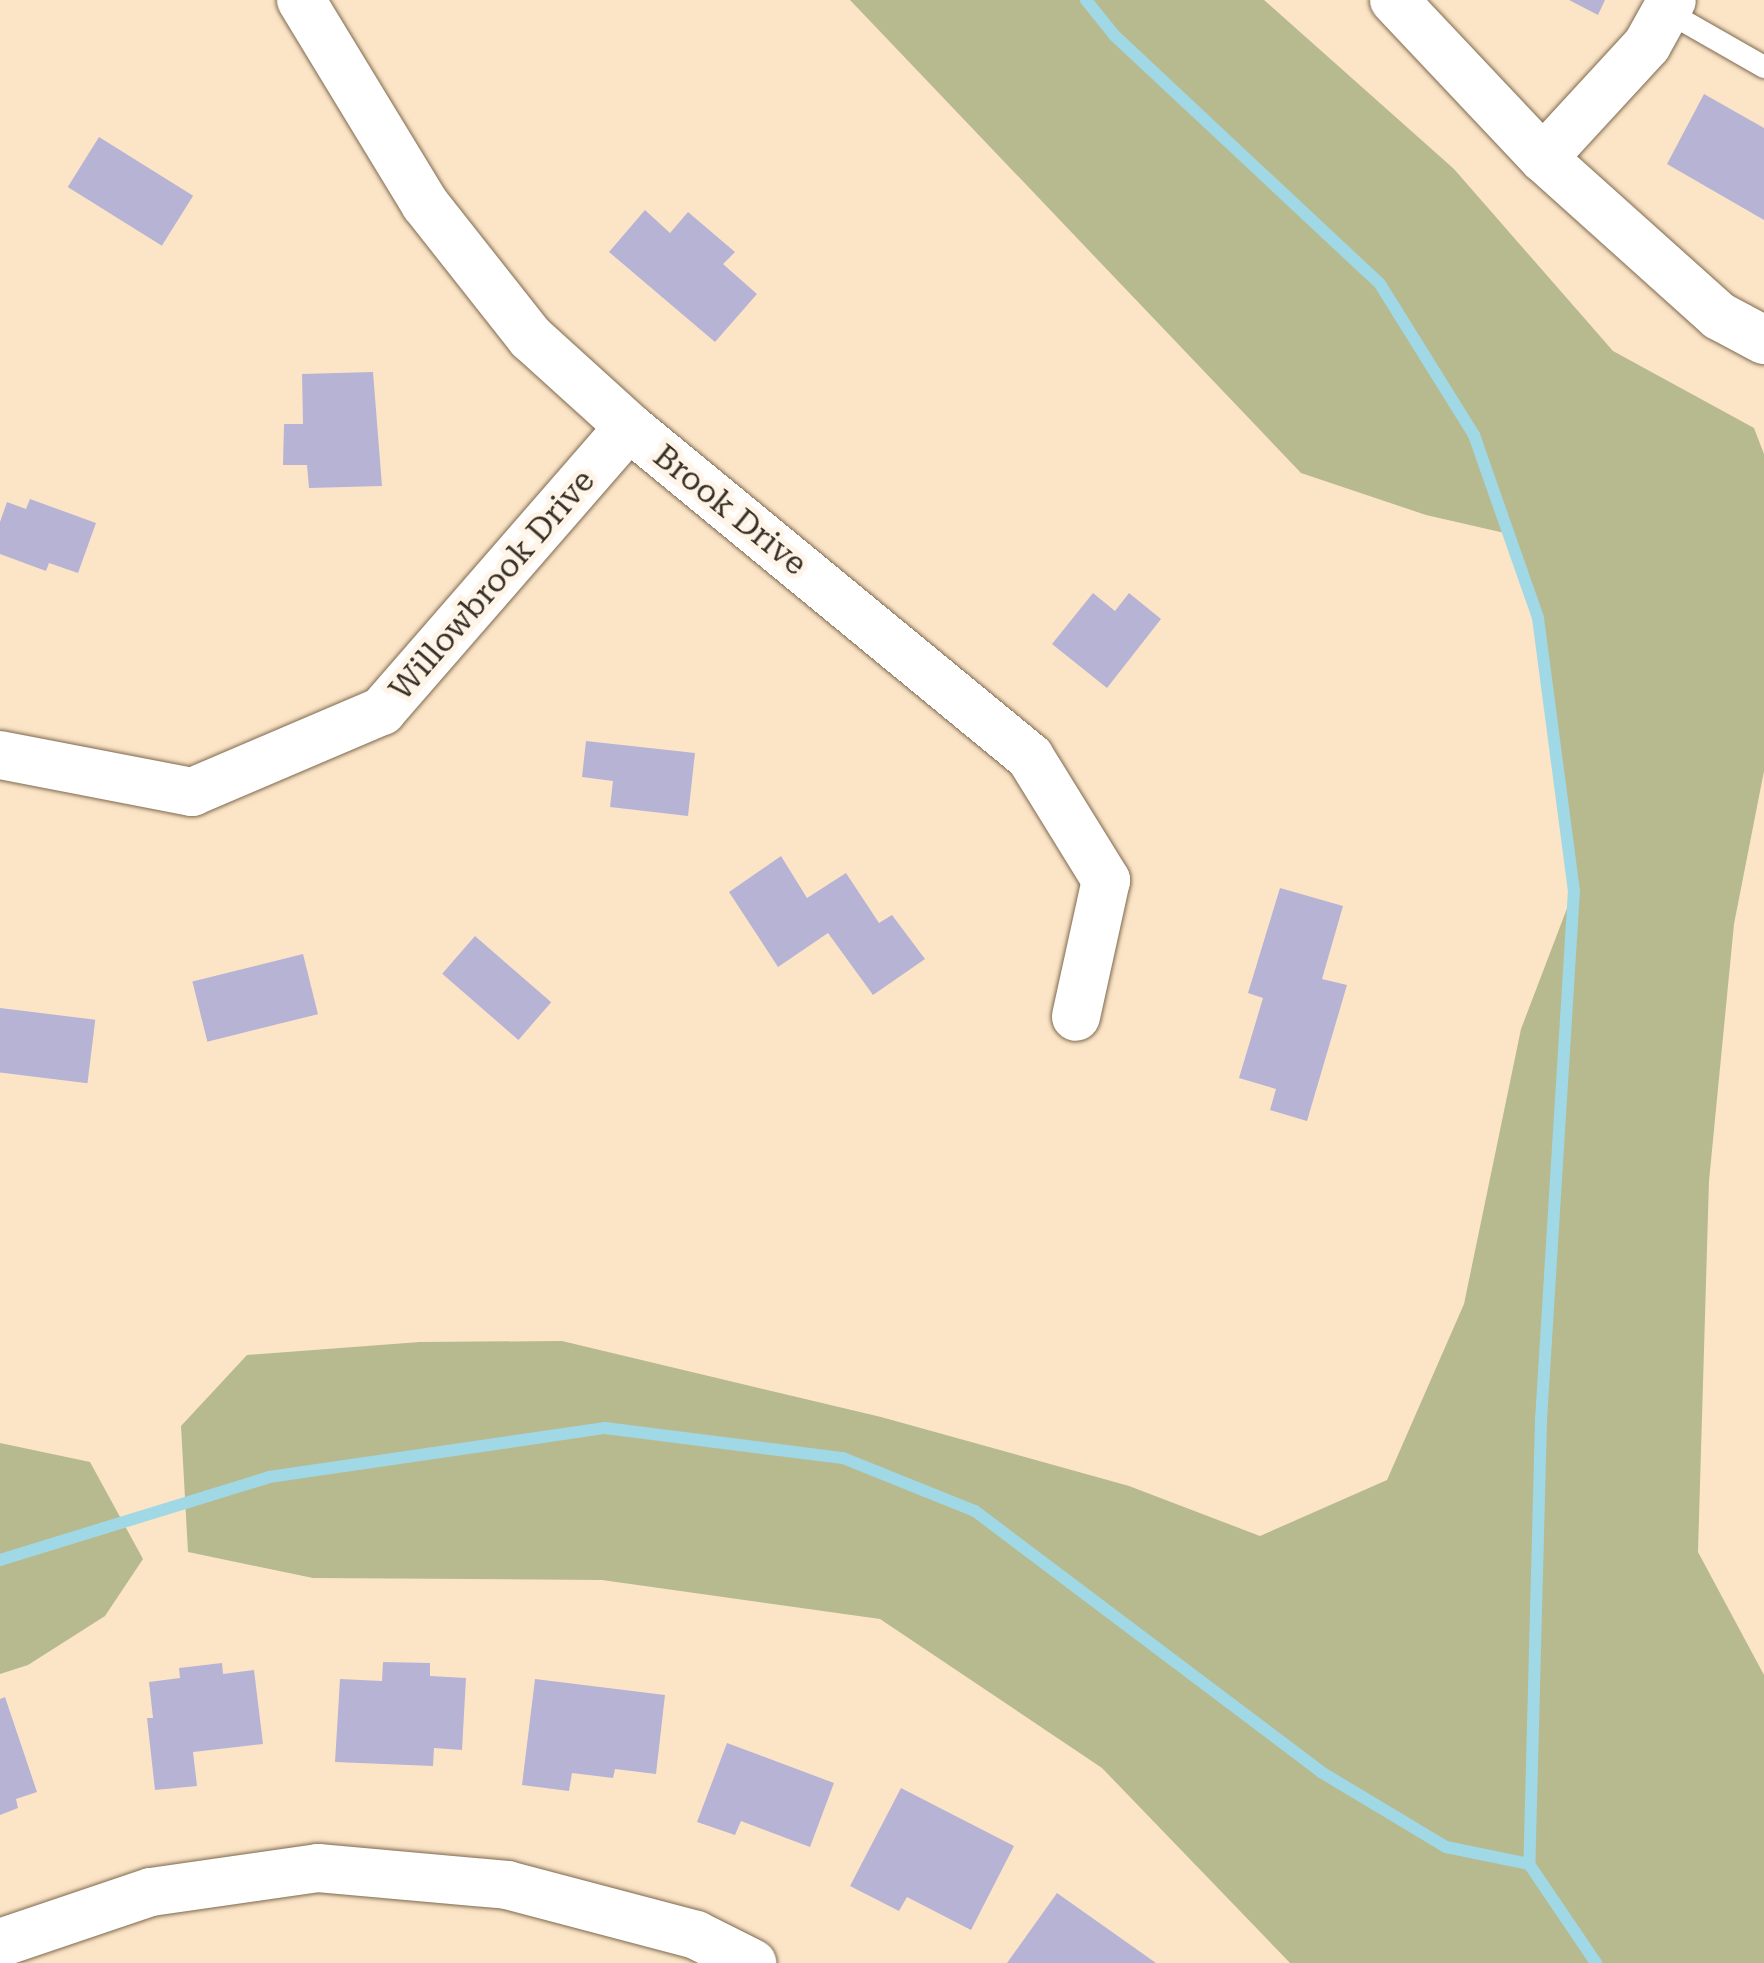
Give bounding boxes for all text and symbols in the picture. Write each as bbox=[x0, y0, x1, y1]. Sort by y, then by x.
street label: Brook Drive bbox=[646, 437, 814, 583]
street label: Willowbrook Drive bbox=[382, 462, 602, 708]

